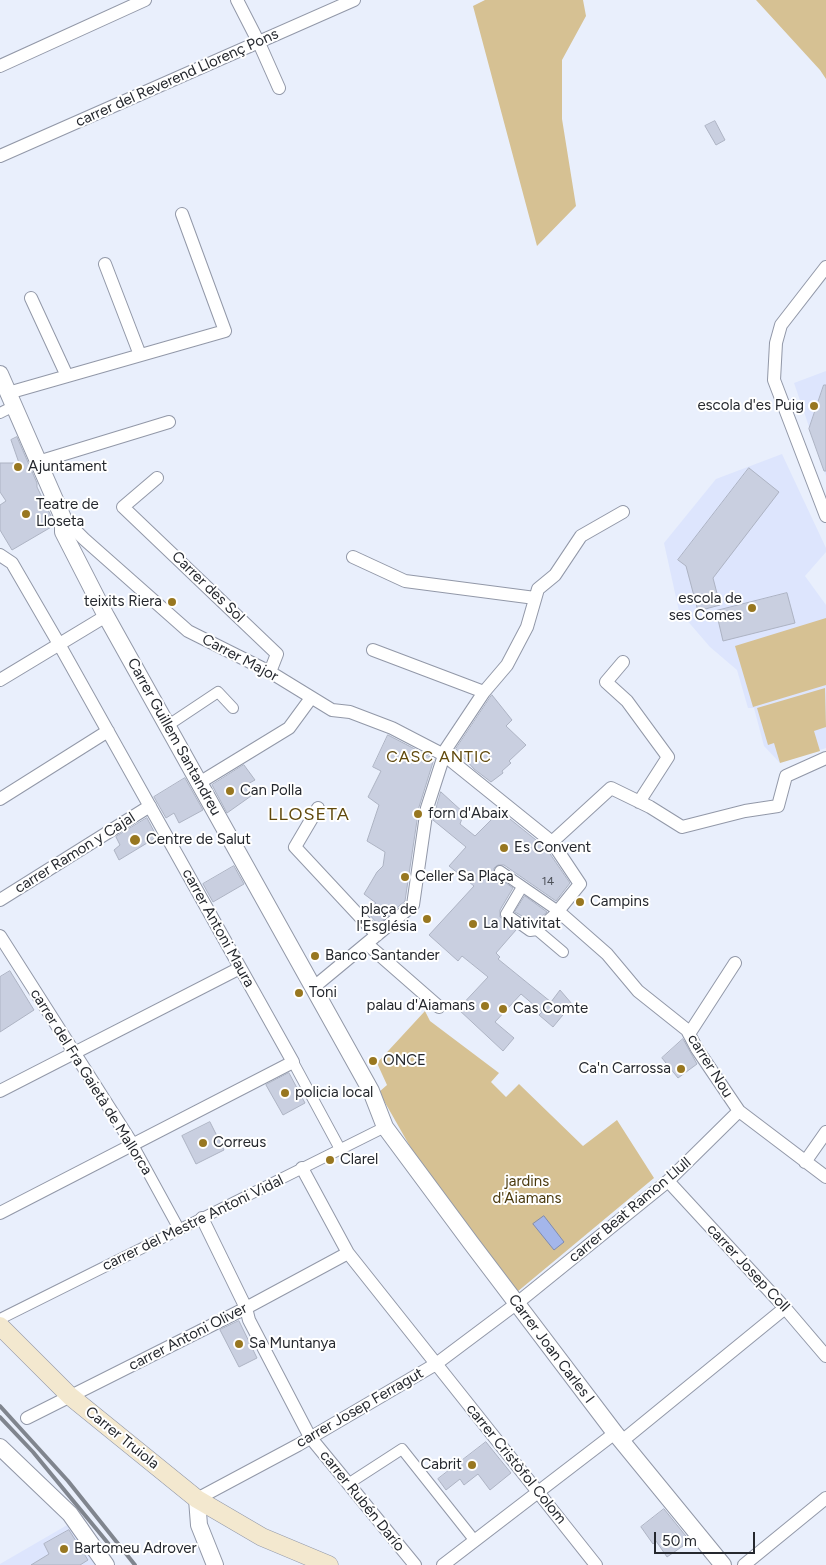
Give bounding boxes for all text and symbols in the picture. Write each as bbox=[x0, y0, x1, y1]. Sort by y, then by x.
street label: carrer del Reverend Llorenç Pons bbox=[73, 25, 281, 131]
place label: escola d'es Puig bbox=[697, 397, 804, 415]
marker: escola d'es Puig bbox=[808, 400, 820, 412]
place label: Ajuntament bbox=[28, 458, 107, 476]
marker: Ajuntament bbox=[12, 461, 24, 473]
place label: Teatre de Lloseta bbox=[36, 496, 99, 531]
marker: Teatre de Lloseta bbox=[20, 508, 32, 520]
street label: Carrer des Sol bbox=[168, 548, 248, 626]
place label: escola de ses Comes bbox=[669, 590, 742, 625]
place label: teixits Riera bbox=[84, 593, 162, 611]
marker: teixits Riera bbox=[166, 596, 178, 608]
marker: escola de ses Comes bbox=[746, 602, 758, 614]
street label: Carrer Major bbox=[199, 630, 281, 686]
street label: Carrer Guillem Santandreu bbox=[123, 655, 225, 819]
district label: CASC ANTIC bbox=[385, 747, 493, 767]
place label: Can Polla bbox=[240, 782, 302, 800]
marker: Can Polla bbox=[224, 785, 236, 797]
district label: LLOSETA bbox=[267, 804, 351, 826]
place label: forn d'Abaix bbox=[428, 805, 508, 823]
marker: forn d'Abaix bbox=[412, 808, 424, 820]
street label: carrer Ramon y Cajal bbox=[12, 809, 138, 897]
place label: Centre de Salut bbox=[146, 831, 251, 849]
marker: Centre de Salut bbox=[128, 833, 142, 847]
place label: Es Convent bbox=[514, 839, 591, 857]
marker: Es Convent bbox=[498, 842, 510, 854]
street label: carrer Antoni Maura bbox=[178, 866, 258, 990]
place label: Celler Sa Plaça bbox=[415, 868, 514, 886]
marker: Celler Sa Plaça bbox=[399, 871, 411, 883]
house number: 14 bbox=[542, 874, 554, 888]
place label: Campins bbox=[590, 893, 649, 911]
marker: Campins bbox=[574, 896, 586, 908]
place label: plaça de l'Església bbox=[356, 901, 417, 936]
marker: plaça de l'Església bbox=[421, 913, 433, 925]
place label: La Nativitat bbox=[483, 915, 561, 933]
marker: La Nativitat bbox=[467, 918, 479, 930]
place label: Banco Santander bbox=[325, 947, 440, 965]
marker: Banco Santander bbox=[309, 950, 321, 962]
place label: Toni bbox=[309, 984, 337, 1002]
street label: carrer del Fra Gaietà de Mallorca bbox=[26, 986, 156, 1178]
marker: Toni bbox=[293, 987, 305, 999]
place label: palau d'Aiamans bbox=[367, 997, 475, 1015]
marker: palau d'Aiamans bbox=[479, 1000, 491, 1012]
place label: Cas Comte bbox=[513, 1000, 588, 1018]
marker: Cas Comte bbox=[497, 1003, 509, 1015]
street label: carrer Nou bbox=[683, 1031, 737, 1101]
place label: ONCE bbox=[383, 1052, 426, 1070]
marker: ONCE bbox=[367, 1055, 379, 1067]
place label: Ca'n Carrossa bbox=[579, 1060, 671, 1078]
marker: Ca'n Carrossa bbox=[675, 1063, 687, 1075]
place label: policia local bbox=[295, 1084, 373, 1102]
marker: policia local bbox=[279, 1087, 291, 1099]
place label: Correus bbox=[213, 1134, 266, 1152]
marker: Correus bbox=[197, 1137, 209, 1149]
place label: Clarel bbox=[340, 1151, 378, 1169]
marker: Clarel bbox=[324, 1154, 336, 1166]
street label: carrer Beat Ramon Llull bbox=[565, 1154, 695, 1266]
street label: carrer del Mestre Antoni Vidal bbox=[99, 1171, 287, 1275]
park label: jardins d'Aiamans bbox=[493, 1173, 561, 1208]
street label: carrer Josep Coll bbox=[703, 1220, 793, 1316]
street label: Carrer Joan Carles I bbox=[504, 1291, 598, 1407]
street label: carrer Antoni Oliver bbox=[126, 1299, 250, 1375]
place label: Sa Muntanya bbox=[249, 1335, 336, 1353]
marker: Sa Muntanya bbox=[233, 1338, 245, 1350]
street label: carrer Josep Ferragut bbox=[293, 1364, 427, 1452]
street label: carrer Cristòfol Colom bbox=[462, 1400, 570, 1528]
street label: Carrer Truiola bbox=[81, 1403, 163, 1473]
street label: carrer Rubén Darío bbox=[316, 1447, 408, 1555]
place label: Cabrit bbox=[421, 1456, 462, 1474]
marker: Cabrit bbox=[466, 1459, 478, 1471]
scale bar bbox=[656, 1522, 757, 1554]
text: 50 m bbox=[662, 1532, 697, 1550]
place label: Bartomeu Adrover bbox=[74, 1540, 197, 1558]
marker: Bartomeu Adrover bbox=[58, 1543, 70, 1555]

